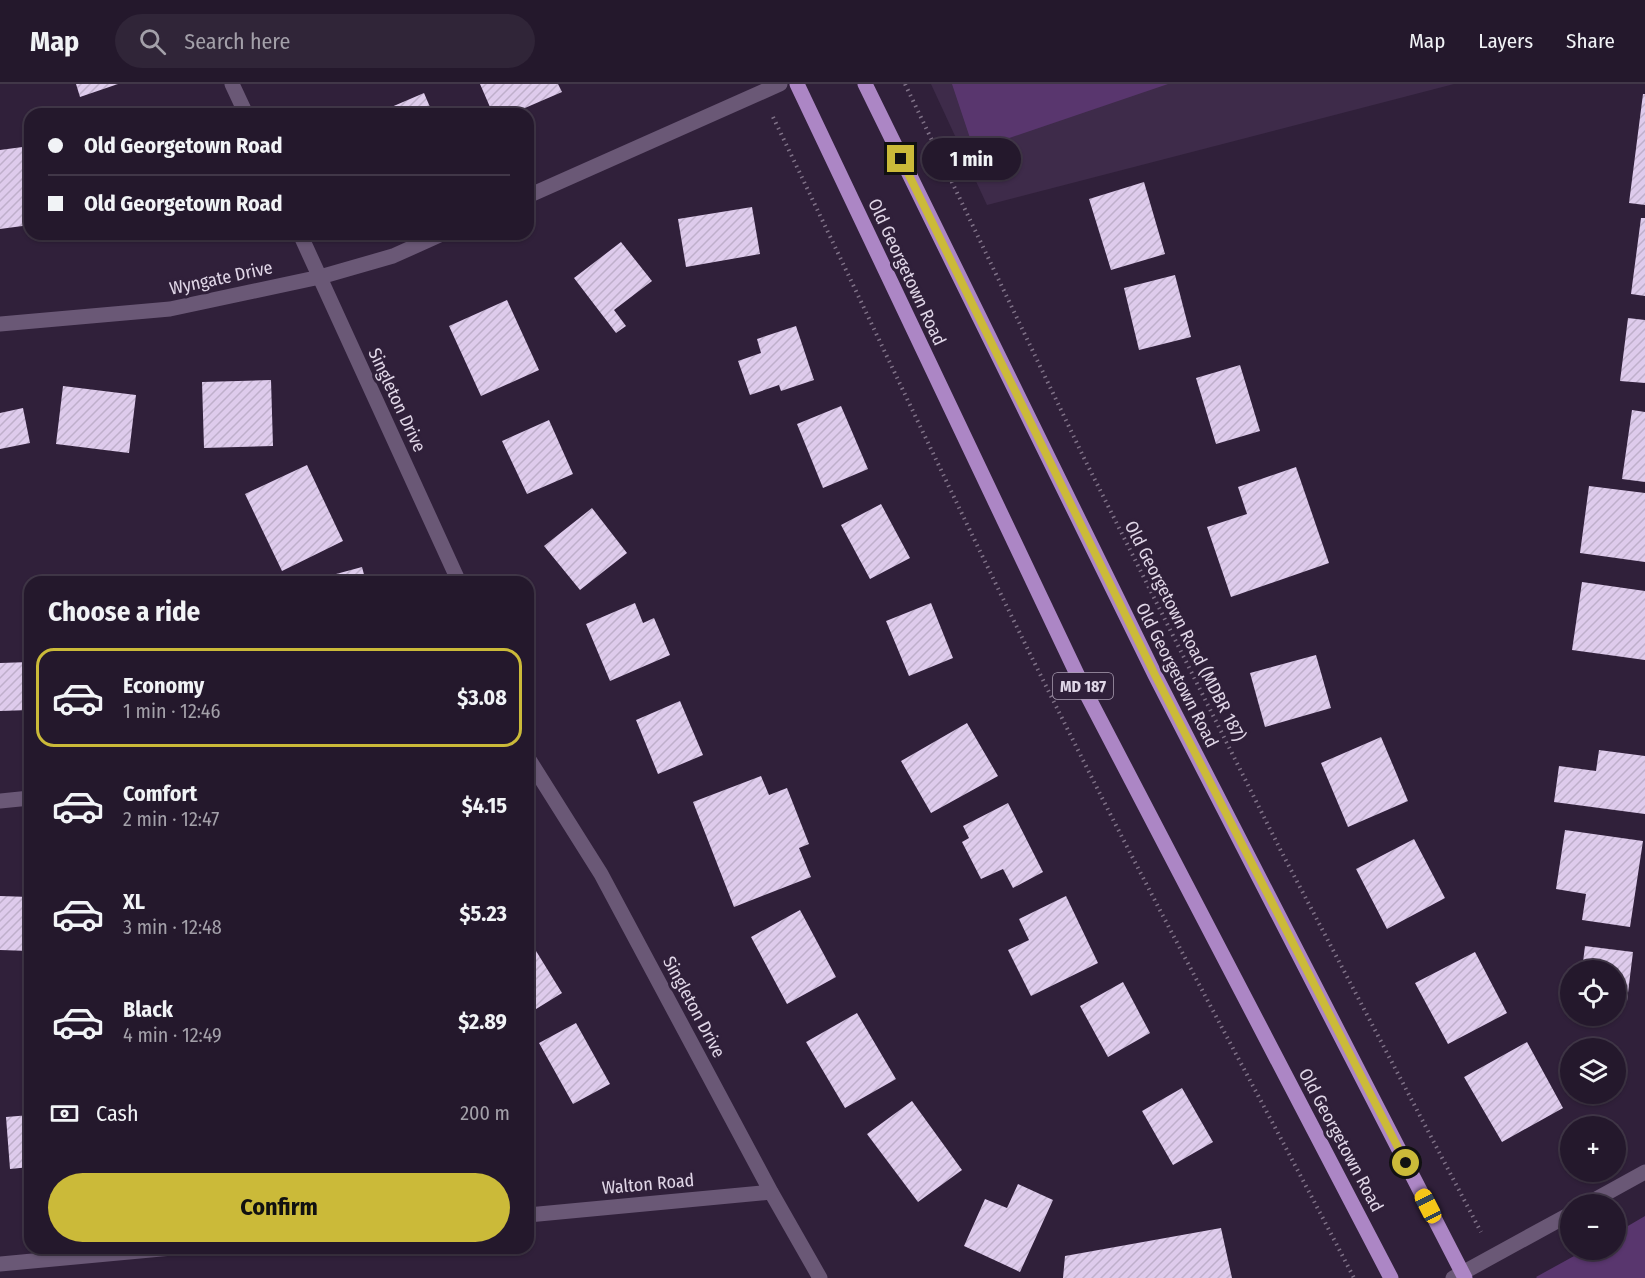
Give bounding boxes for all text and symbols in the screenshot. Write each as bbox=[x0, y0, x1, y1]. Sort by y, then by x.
search box bbox=[115, 14, 535, 68]
text: Map bbox=[30, 25, 79, 58]
icon: search bbox=[136, 25, 169, 58]
text: Search here bbox=[184, 28, 290, 55]
text: Map bbox=[1409, 28, 1445, 54]
text: Layers bbox=[1478, 28, 1533, 54]
text: Share bbox=[1566, 28, 1615, 54]
text: Old Georgetown Road bbox=[84, 132, 283, 159]
callout: 1 min bbox=[922, 138, 1021, 180]
route end bbox=[887, 145, 914, 172]
text: 1 min bbox=[950, 147, 993, 171]
text: Old Georgetown Road bbox=[84, 190, 283, 217]
street label: Old Georgetown Road bbox=[863, 195, 951, 349]
street label: Wyngate Drive bbox=[167, 256, 275, 300]
street label: Singleton Drive bbox=[363, 345, 431, 455]
street label: Old Georgetown Road (MDBR 187) bbox=[1120, 517, 1250, 745]
text: Choose a ride bbox=[48, 596, 200, 628]
street label: Old Georgetown Road bbox=[1131, 599, 1223, 751]
icon: car bbox=[51, 671, 105, 725]
text: Economy bbox=[123, 672, 204, 699]
road number: MD 187 bbox=[1053, 673, 1113, 699]
text: $3.08 bbox=[457, 684, 507, 711]
text: 1 min · 12:46 bbox=[123, 699, 220, 723]
icon: car bbox=[51, 779, 105, 833]
text: Comfort bbox=[123, 780, 197, 807]
text: $4.15 bbox=[462, 792, 507, 819]
text: 2 min · 12:47 bbox=[123, 807, 219, 831]
icon: car bbox=[51, 887, 105, 941]
text: XL bbox=[123, 888, 145, 915]
text: $5.23 bbox=[460, 900, 507, 927]
text: 3 min · 12:48 bbox=[123, 915, 222, 939]
street label: Singleton Drive bbox=[658, 952, 730, 1062]
map controls bbox=[1560, 960, 1626, 1260]
button: locate bbox=[1560, 960, 1626, 1026]
icon: car bbox=[51, 995, 105, 1049]
text: Black bbox=[123, 996, 173, 1023]
text: $2.89 bbox=[458, 1008, 507, 1035]
text: 4 min · 12:49 bbox=[123, 1023, 222, 1047]
button: layers bbox=[1560, 1038, 1626, 1104]
street label: Old Georgetown Road bbox=[1294, 1064, 1388, 1216]
icon: cash bbox=[48, 1097, 81, 1130]
text: Cash bbox=[96, 1100, 139, 1127]
text: 200 m bbox=[460, 1101, 510, 1125]
button: + bbox=[1560, 1116, 1626, 1182]
route start bbox=[1392, 1149, 1419, 1176]
street label: Walton Road bbox=[601, 1169, 695, 1199]
button: Confirm bbox=[48, 1173, 510, 1242]
car bbox=[1412, 1186, 1444, 1226]
button: − bbox=[1560, 1194, 1626, 1260]

